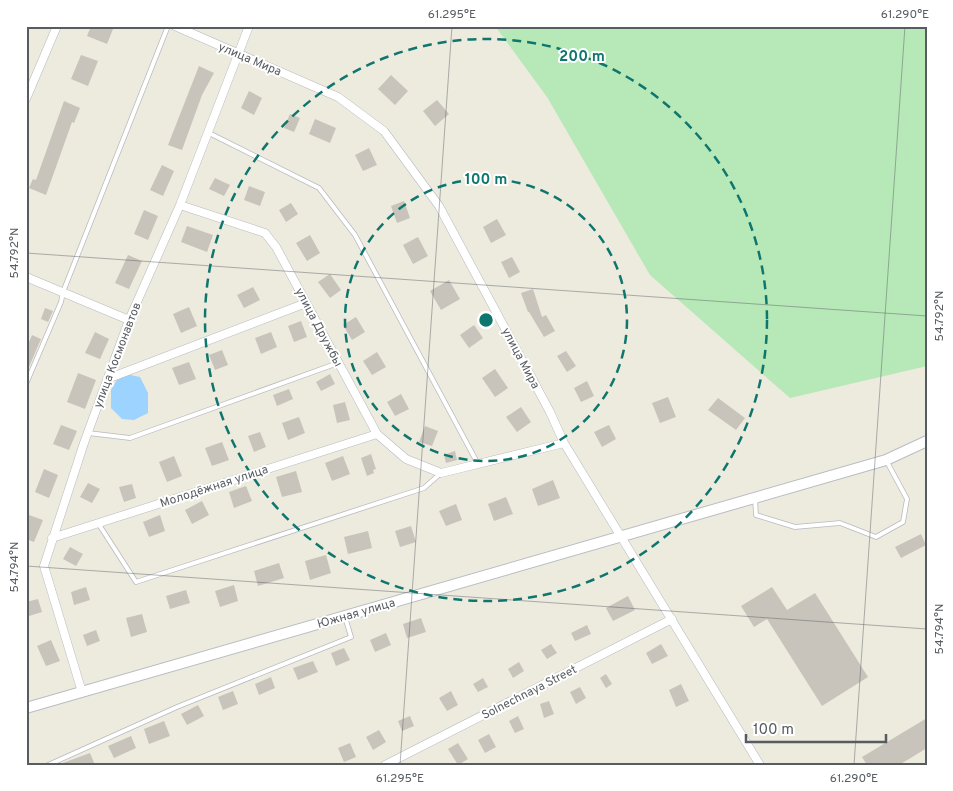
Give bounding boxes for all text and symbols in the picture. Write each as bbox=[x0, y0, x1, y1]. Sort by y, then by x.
text: 61.295°E bbox=[428, 7, 476, 23]
text: 61.290°E bbox=[881, 7, 929, 23]
street label: улица Мира bbox=[216, 39, 284, 80]
text: 200 m bbox=[559, 48, 605, 67]
text: 100 m bbox=[465, 171, 507, 190]
text: 54.792°N bbox=[7, 228, 23, 278]
street label: улица Дружбы bbox=[291, 285, 346, 370]
text: 54.792°N bbox=[932, 291, 948, 341]
street label: улица Космонавтов bbox=[90, 300, 145, 410]
centre of rings bbox=[477, 311, 495, 329]
street label: улица Мира bbox=[497, 325, 543, 392]
street label: Молодёжная улица bbox=[158, 462, 270, 512]
text: 54.794°N bbox=[7, 542, 23, 592]
street label: Южная улица bbox=[315, 595, 397, 633]
text: 54.794°N bbox=[932, 604, 948, 654]
street label: Solnechnaya Street bbox=[479, 662, 580, 724]
scale bar bbox=[746, 711, 886, 743]
text: 100 m bbox=[753, 721, 794, 740]
text: 61.295°E bbox=[376, 771, 424, 787]
text: 61.290°E bbox=[830, 771, 878, 787]

